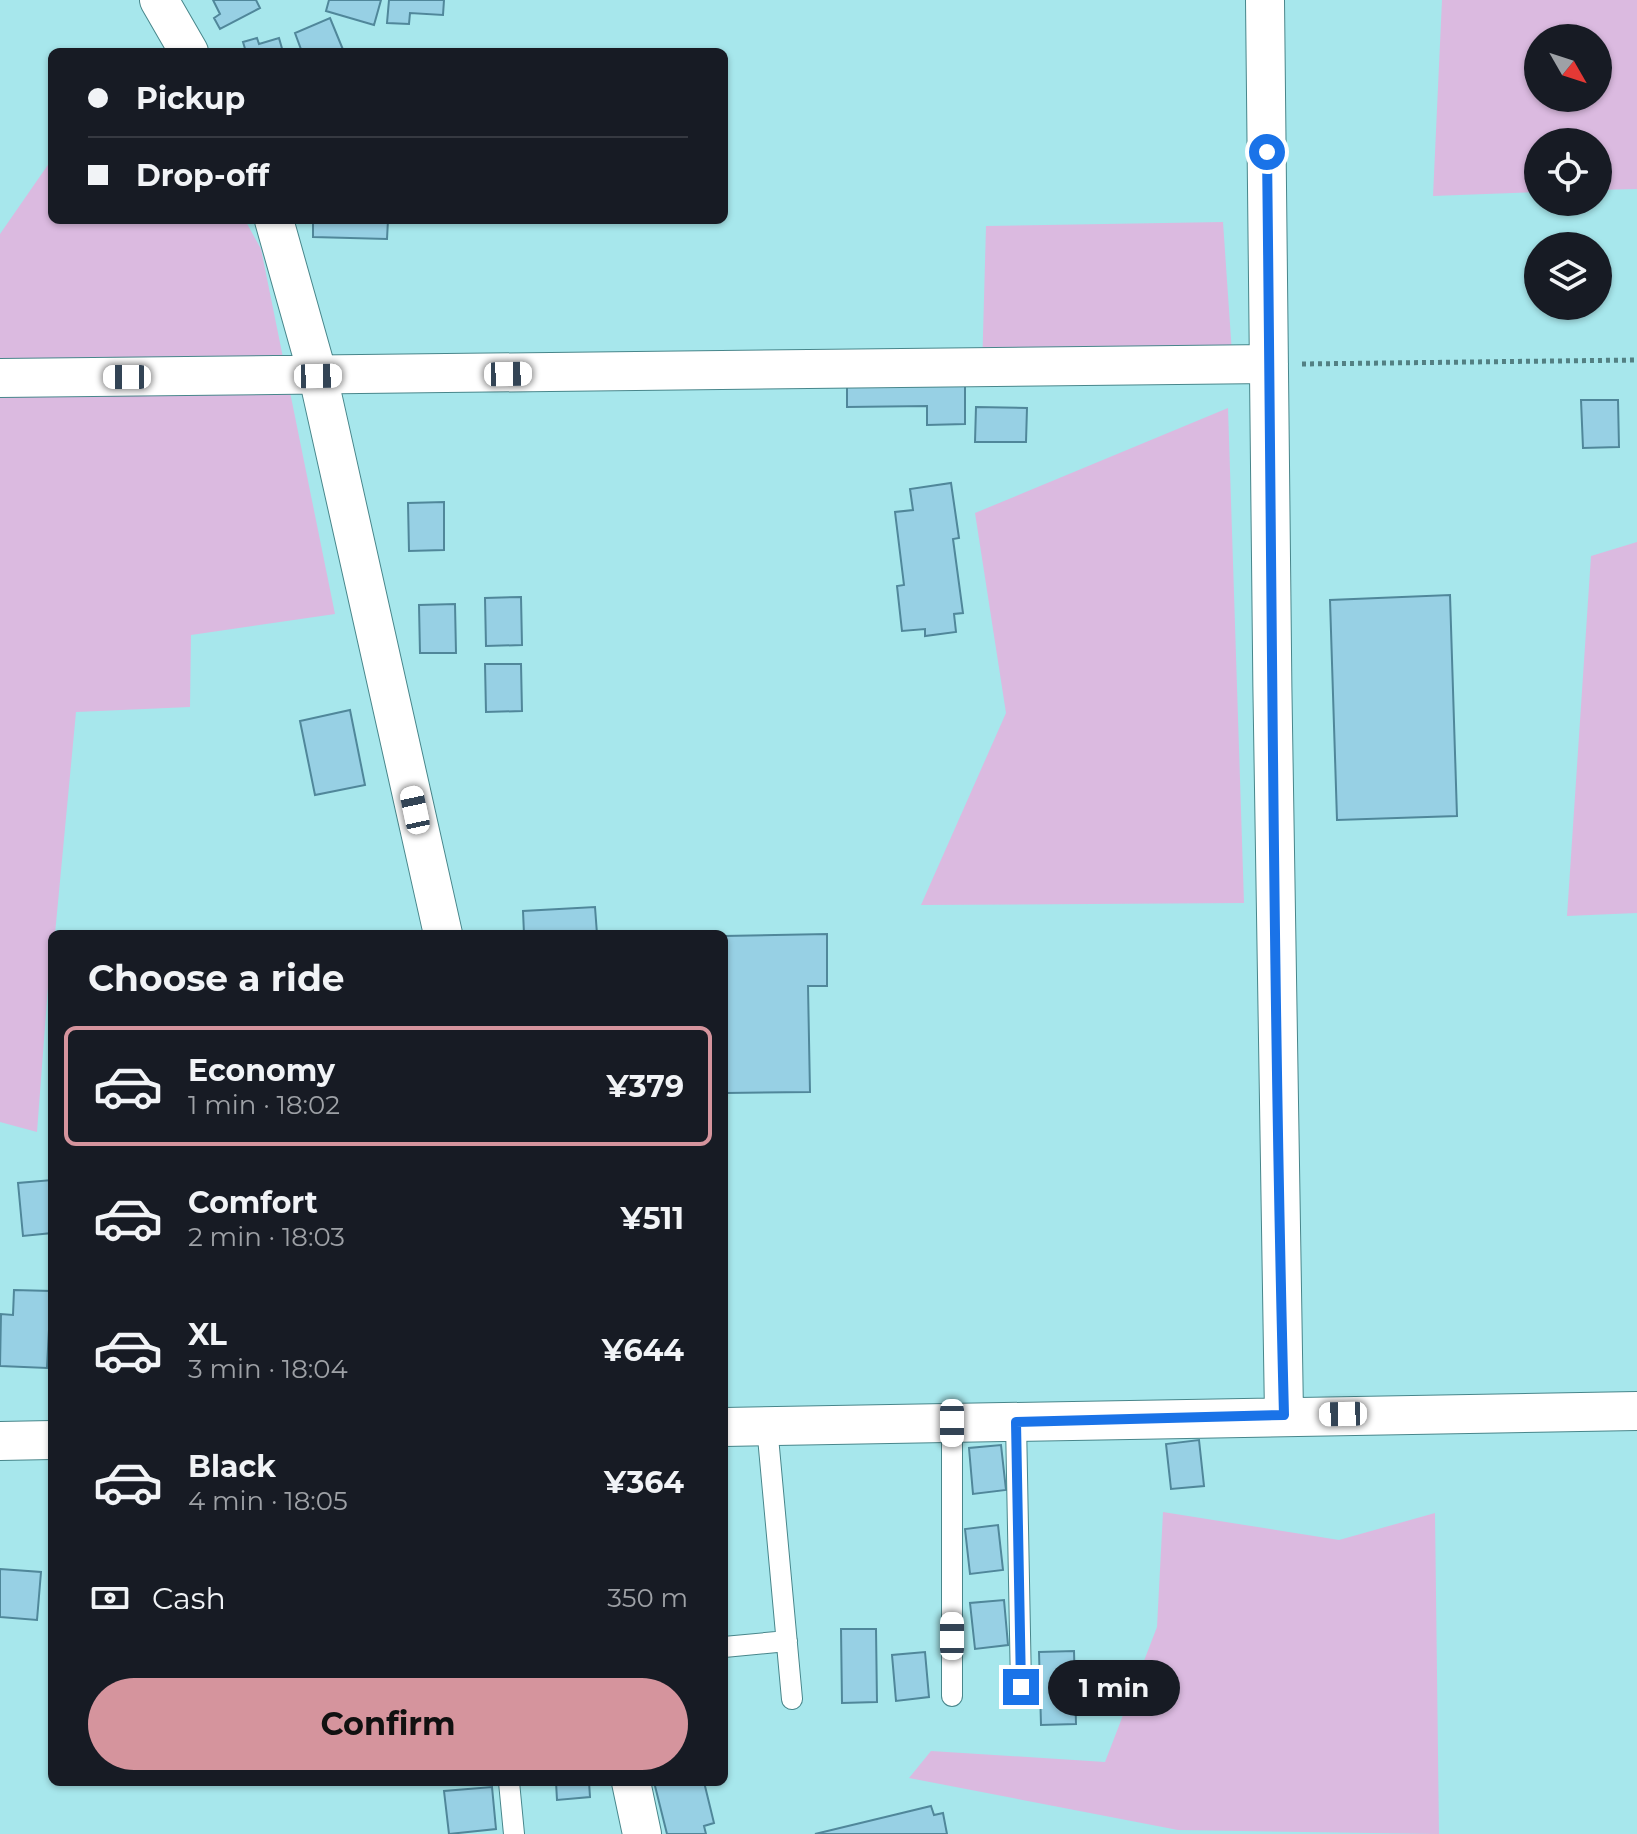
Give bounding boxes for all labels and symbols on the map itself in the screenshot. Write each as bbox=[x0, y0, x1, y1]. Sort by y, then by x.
north arrow bbox=[1524, 24, 1612, 112]
route start bbox=[1249, 134, 1285, 170]
car bbox=[484, 362, 532, 386]
car bbox=[294, 364, 342, 388]
car bbox=[103, 365, 151, 389]
car bbox=[398, 784, 432, 836]
car bbox=[940, 1399, 964, 1447]
car bbox=[1319, 1402, 1367, 1426]
car bbox=[940, 1612, 964, 1660]
callout: 1 min bbox=[1049, 1659, 1181, 1715]
route end bbox=[1003, 1669, 1039, 1705]

